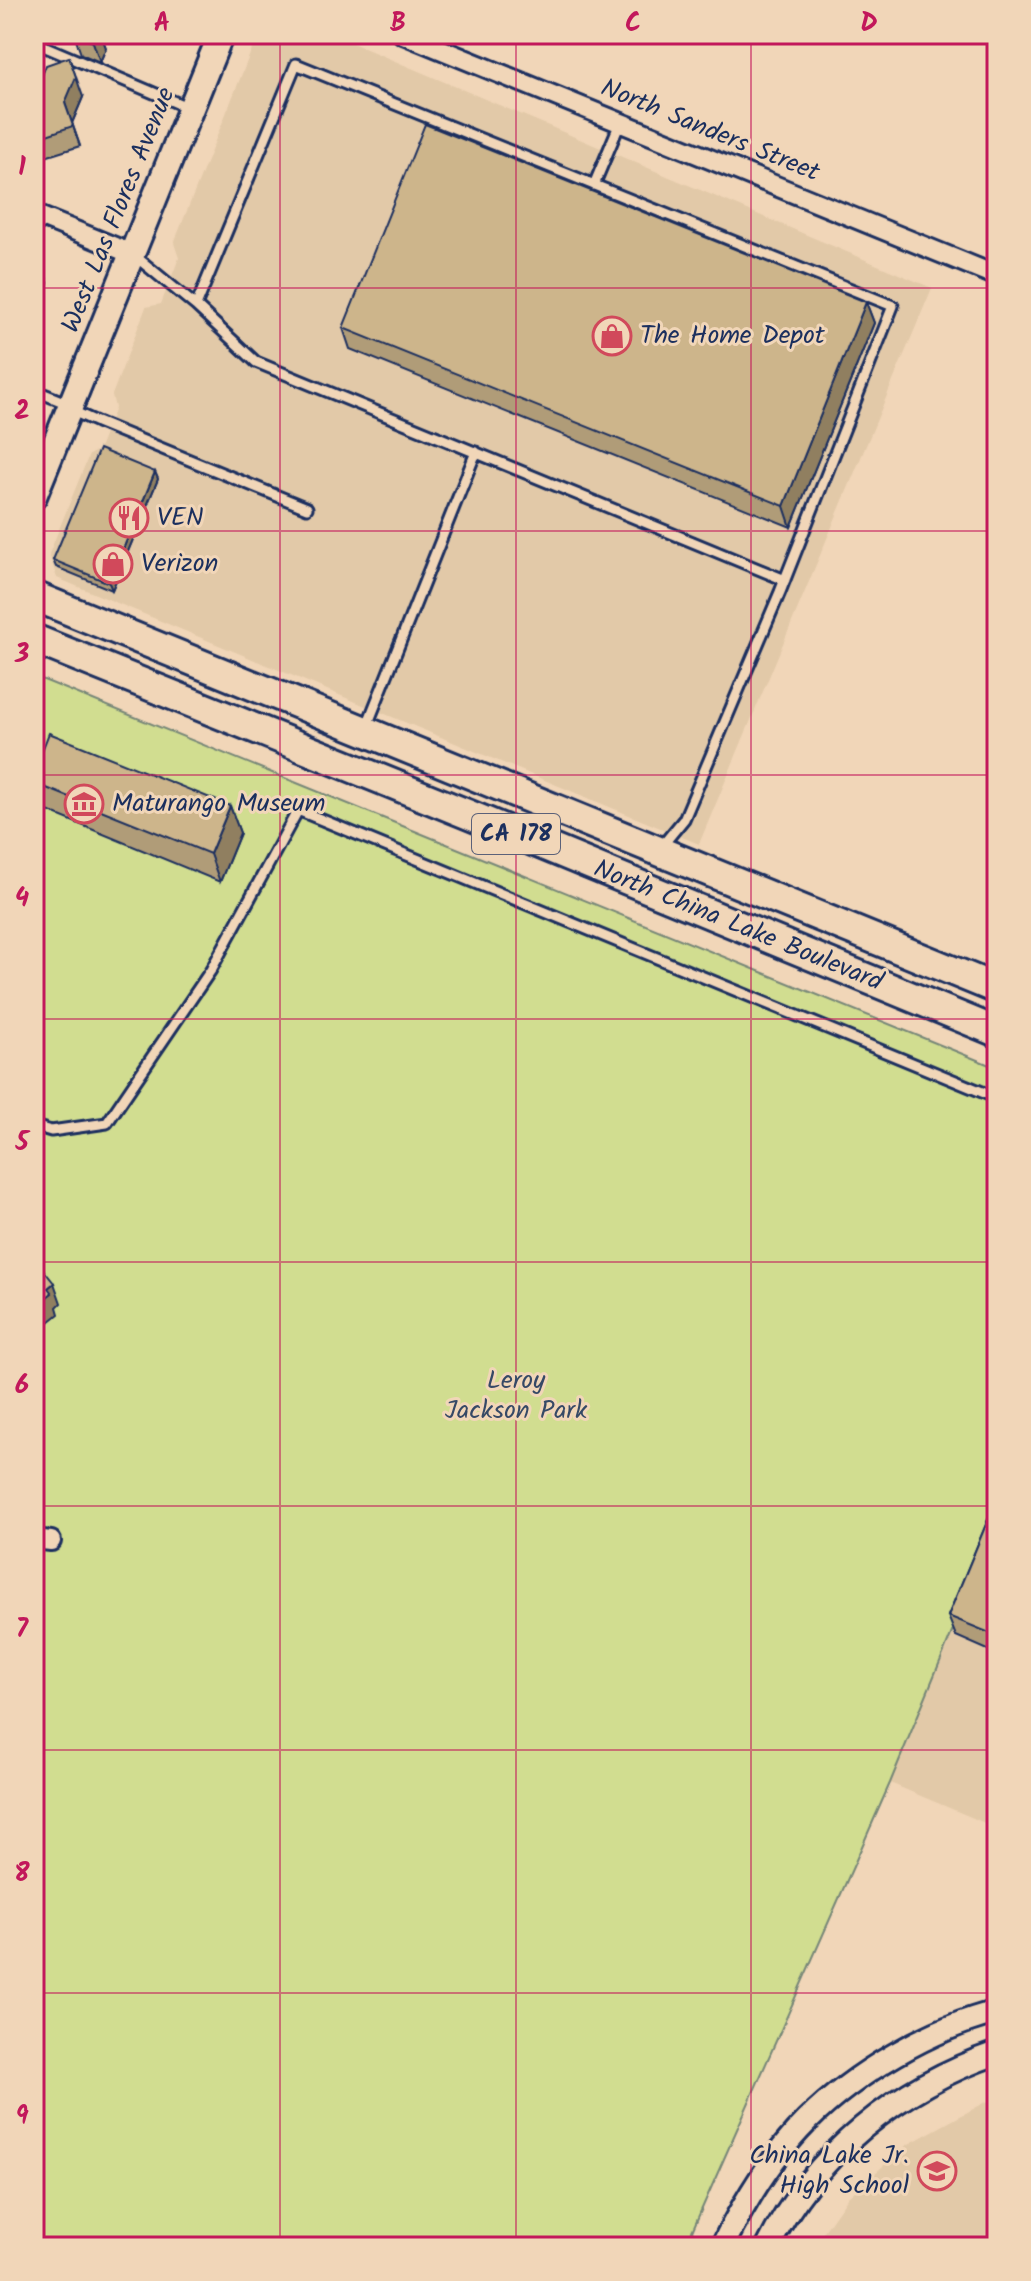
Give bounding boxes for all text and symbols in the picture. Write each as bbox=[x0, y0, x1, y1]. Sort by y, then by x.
text: A bbox=[154, 3, 170, 45]
text: B bbox=[390, 3, 406, 45]
text: C bbox=[625, 3, 641, 45]
text: D bbox=[860, 3, 878, 45]
street label: North Sanders Street bbox=[594, 68, 827, 194]
street label: West Las Flores Avenue bbox=[51, 81, 188, 339]
text: 1 bbox=[18, 147, 26, 189]
shop icon: The Home Depot bbox=[591, 315, 633, 357]
place label: The Home Depot bbox=[640, 315, 826, 357]
text: 2 bbox=[14, 391, 30, 433]
restaurant icon: VEN bbox=[108, 497, 150, 539]
place label: VEN bbox=[157, 497, 204, 539]
shop icon: Verizon bbox=[92, 543, 134, 585]
place label: Verizon bbox=[141, 543, 218, 585]
text: 3 bbox=[14, 634, 29, 676]
museum icon: Maturango Museum bbox=[63, 783, 105, 825]
place label: Maturango Museum bbox=[112, 783, 326, 825]
road number: CA 178 bbox=[472, 814, 560, 854]
street label: North China Lake Boulevard bbox=[587, 849, 890, 1004]
text: 4 bbox=[15, 878, 29, 920]
text: 5 bbox=[14, 1122, 30, 1164]
park label: Leroy Jackson Park bbox=[445, 1360, 588, 1432]
text: 6 bbox=[15, 1365, 29, 1407]
text: 7 bbox=[16, 1609, 29, 1651]
text: 8 bbox=[14, 1853, 30, 1895]
text: 9 bbox=[15, 2096, 29, 2138]
place label: China Lake Jr. High School bbox=[749, 2135, 909, 2207]
school or university icon: China Lake Jr. High School bbox=[916, 2150, 958, 2192]

